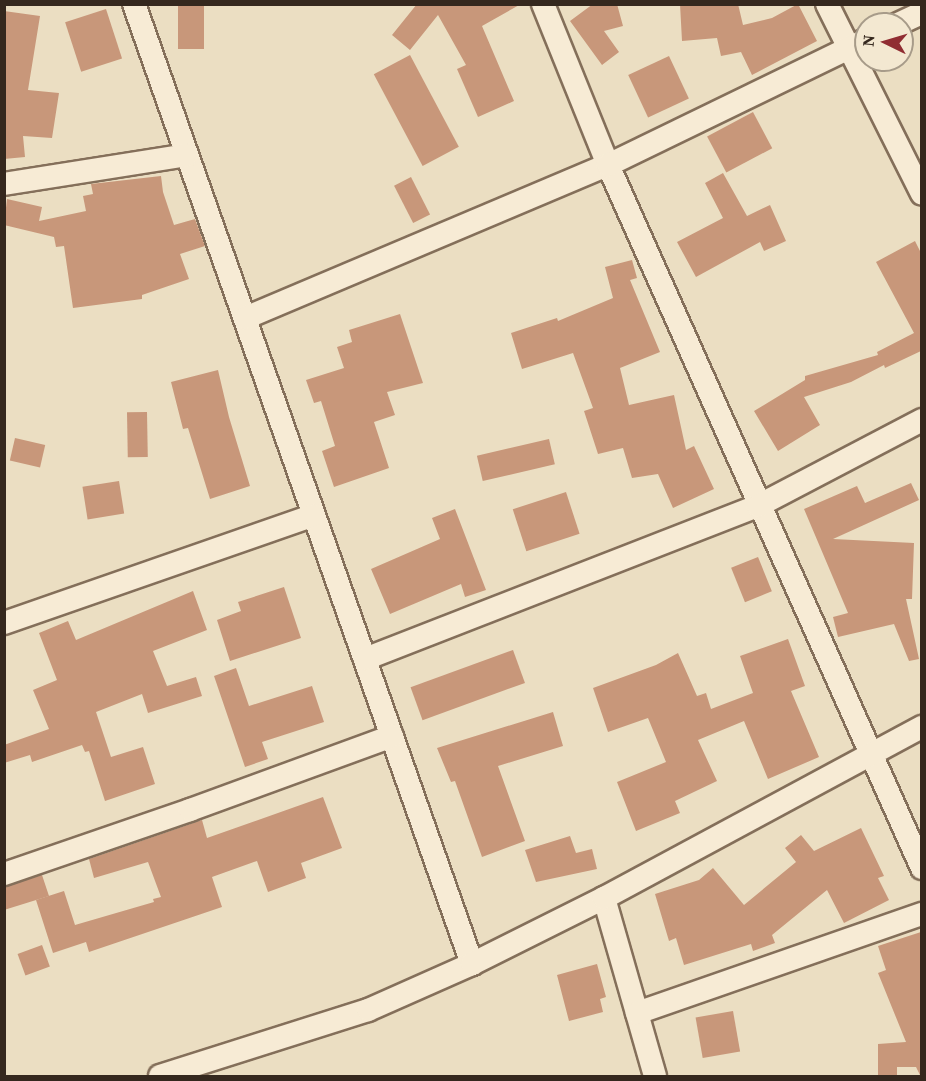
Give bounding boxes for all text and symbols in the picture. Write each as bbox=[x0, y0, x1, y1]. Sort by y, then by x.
north arrow bbox=[854, 12, 914, 72]
text: N bbox=[857, 34, 880, 47]

